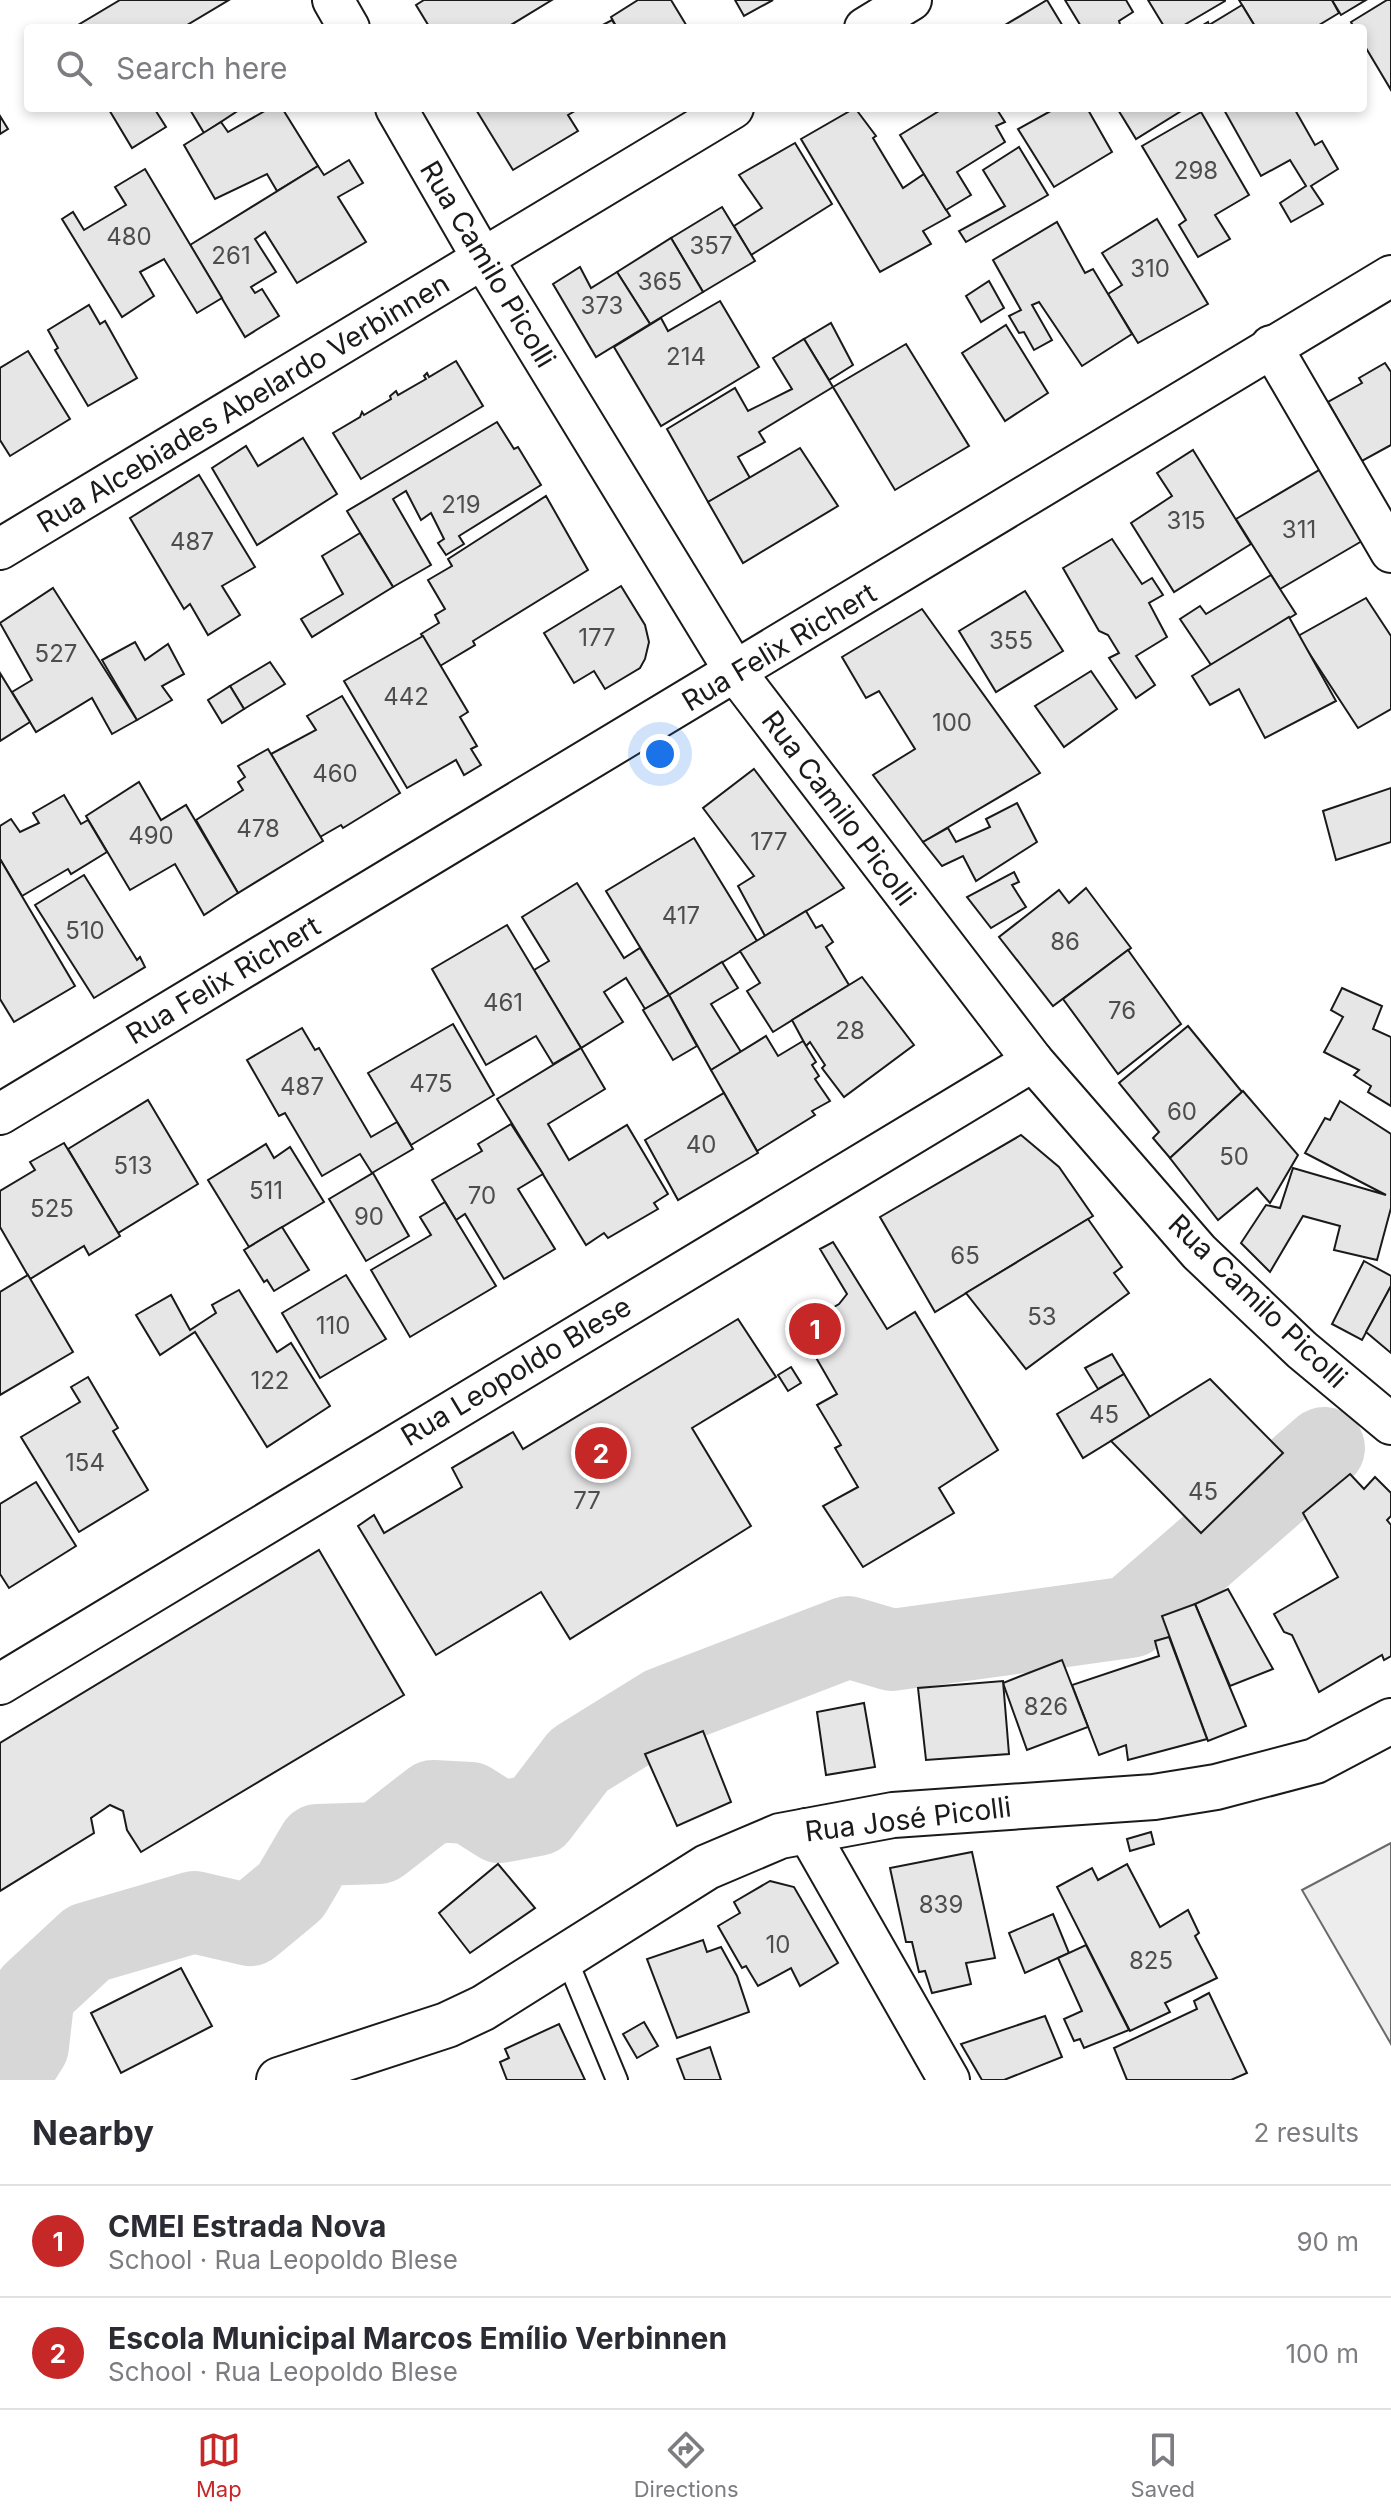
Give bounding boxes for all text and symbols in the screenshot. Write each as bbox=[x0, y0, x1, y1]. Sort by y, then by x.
search box bbox=[24, 24, 1367, 112]
icon: search bbox=[52, 46, 96, 90]
text: Search here bbox=[116, 50, 288, 86]
street label: Rua Camilo Picolli bbox=[413, 155, 563, 373]
house number: 298 bbox=[1174, 156, 1218, 185]
house number: 480 bbox=[106, 222, 152, 251]
house number: 357 bbox=[690, 231, 733, 260]
house number: 261 bbox=[211, 241, 251, 270]
house number: 310 bbox=[1130, 254, 1170, 283]
street label: Rua Alcebiades Abelardo Verbinnen bbox=[31, 266, 455, 540]
house number: 365 bbox=[638, 267, 682, 296]
house number: 373 bbox=[581, 291, 623, 320]
house number: 214 bbox=[666, 342, 706, 371]
house number: 219 bbox=[441, 490, 481, 519]
house number: 315 bbox=[1166, 506, 1206, 535]
house number: 311 bbox=[1282, 515, 1316, 544]
house number: 487 bbox=[170, 527, 214, 556]
street label: Rua Felix Richert bbox=[676, 576, 882, 718]
house number: 177 bbox=[578, 623, 616, 652]
house number: 355 bbox=[989, 626, 1033, 655]
house number: 527 bbox=[35, 639, 77, 668]
house number: 442 bbox=[383, 682, 429, 711]
street label: Rua Camilo Picolli bbox=[755, 704, 923, 912]
house number: 100 bbox=[932, 708, 972, 737]
your location bbox=[640, 734, 680, 774]
house number: 460 bbox=[312, 759, 358, 788]
house number: 478 bbox=[236, 814, 280, 843]
house number: 490 bbox=[128, 821, 174, 850]
house number: 177 bbox=[750, 827, 788, 856]
house number: 417 bbox=[662, 901, 700, 930]
street label: Rua Felix Richert bbox=[120, 909, 326, 1051]
house number: 510 bbox=[65, 916, 105, 945]
house number: 86 bbox=[1050, 927, 1080, 956]
house number: 461 bbox=[483, 988, 523, 1017]
house number: 76 bbox=[1108, 996, 1136, 1025]
house number: 28 bbox=[835, 1016, 865, 1045]
house number: 475 bbox=[409, 1069, 453, 1098]
house number: 487 bbox=[280, 1072, 324, 1101]
house number: 60 bbox=[1167, 1097, 1197, 1126]
house number: 40 bbox=[686, 1130, 716, 1159]
house number: 50 bbox=[1219, 1142, 1249, 1171]
house number: 513 bbox=[113, 1151, 153, 1180]
house number: 511 bbox=[249, 1176, 283, 1205]
house number: 70 bbox=[468, 1181, 496, 1210]
house number: 525 bbox=[30, 1194, 74, 1223]
house number: 90 bbox=[354, 1202, 384, 1231]
street label: Rua Camilo Picolli bbox=[1162, 1207, 1354, 1395]
house number: 65 bbox=[950, 1241, 980, 1270]
street label: Rua Leopoldo Blese bbox=[395, 1289, 637, 1453]
pin: 1 bbox=[789, 1299, 841, 1359]
house number: 53 bbox=[1027, 1302, 1057, 1331]
house number: 110 bbox=[316, 1311, 350, 1340]
house number: 122 bbox=[250, 1366, 290, 1395]
house number: 45 bbox=[1089, 1400, 1119, 1429]
pin: 2 bbox=[575, 1423, 627, 1483]
house number: 154 bbox=[65, 1448, 105, 1477]
house number: 45 bbox=[1188, 1477, 1218, 1506]
house number: 77 bbox=[573, 1486, 601, 1515]
house number: 826 bbox=[1024, 1692, 1068, 1721]
street label: Rua José Picolli bbox=[803, 1789, 1013, 1849]
house number: 839 bbox=[919, 1890, 963, 1919]
house number: 10 bbox=[766, 1930, 790, 1959]
house number: 825 bbox=[1129, 1946, 1173, 1975]
text: Nearby bbox=[32, 2112, 154, 2153]
text: 2 results bbox=[1254, 2117, 1359, 2148]
text: CMEI Estrada Nova bbox=[108, 2208, 386, 2244]
text: 1 bbox=[52, 2226, 64, 2257]
text: 90 m bbox=[1296, 2226, 1359, 2257]
text: School · Rua Leopoldo Blese bbox=[108, 2244, 458, 2275]
text: Escola Municipal Marcos Emílio Verbinnen bbox=[108, 2320, 727, 2356]
text: 2 bbox=[50, 2338, 66, 2369]
text: 100 m bbox=[1286, 2338, 1359, 2369]
text: School · Rua Leopoldo Blese bbox=[108, 2356, 458, 2387]
tab: Map bbox=[196, 2428, 242, 2502]
tab: Directions bbox=[634, 2428, 739, 2502]
tab: Saved bbox=[1131, 2428, 1195, 2502]

